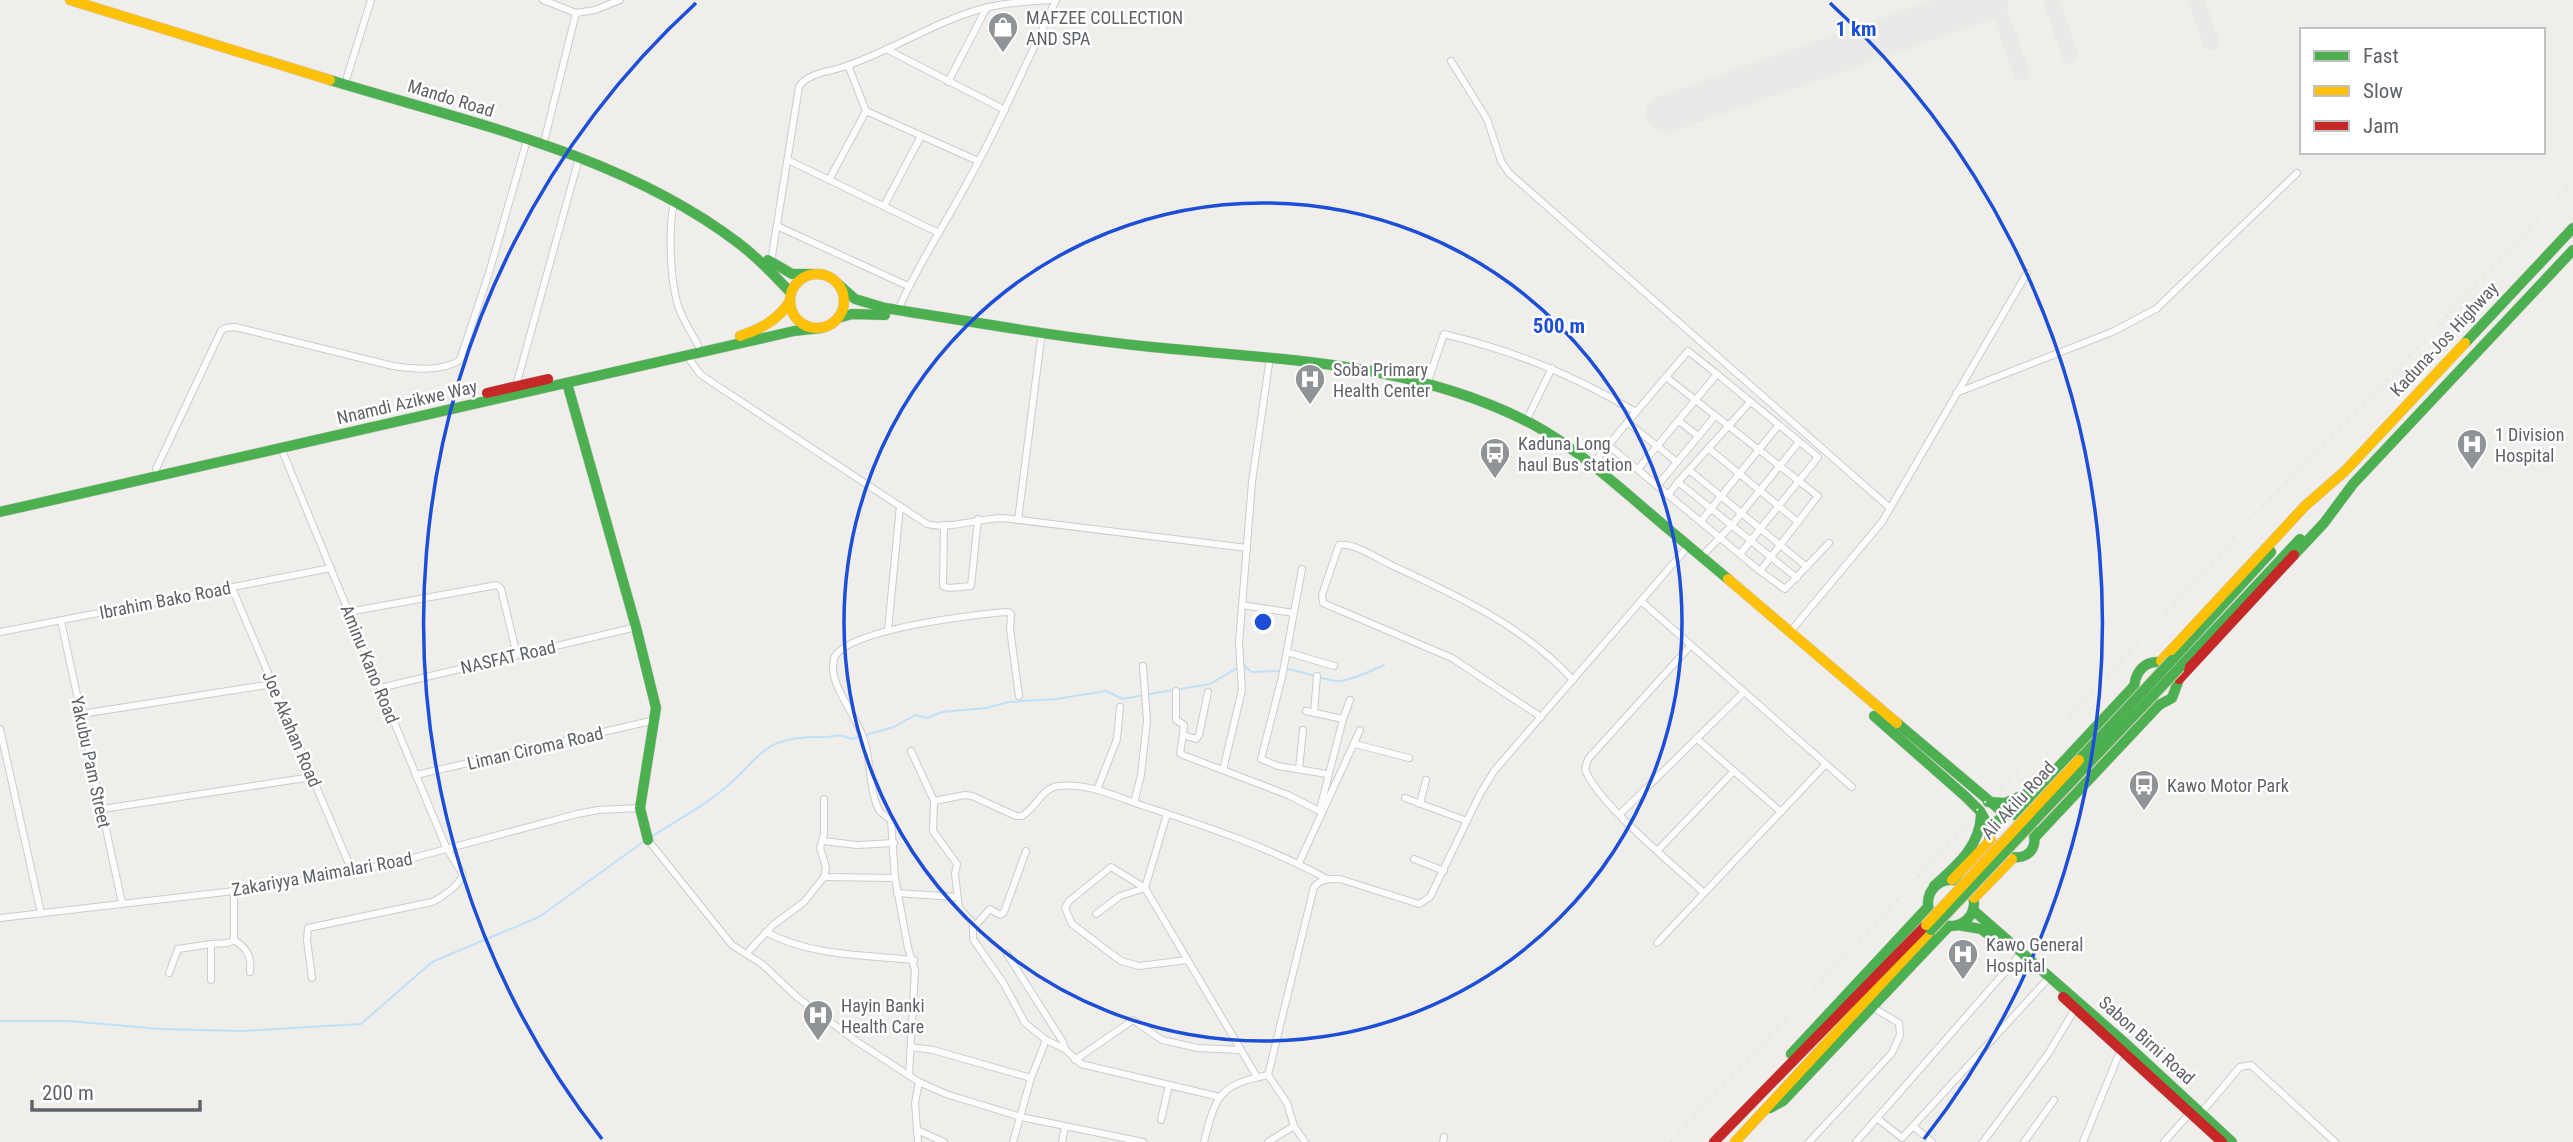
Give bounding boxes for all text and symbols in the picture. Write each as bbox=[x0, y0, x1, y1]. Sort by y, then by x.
place label: MAFZEE COLLECTION AND SPA bbox=[1026, 7, 1183, 49]
shop icon: MAFZEE COLLECTION AND SPA bbox=[986, 10, 1020, 54]
text: 1 km bbox=[1835, 17, 1877, 41]
legend bbox=[2300, 28, 2545, 154]
text: Fast bbox=[2363, 44, 2399, 68]
street label: Mando Road bbox=[405, 75, 497, 121]
text: Slow bbox=[2363, 79, 2403, 103]
text: Jam bbox=[2363, 114, 2399, 138]
street label: Kaduna-Jos Highway bbox=[2386, 277, 2503, 400]
text: 500 m bbox=[1533, 314, 1585, 338]
place label: Soba Primary Health Center bbox=[1333, 359, 1431, 401]
hospital icon: Soba Primary Health Center bbox=[1293, 362, 1327, 406]
street label: Nnamdi Azikwe Way bbox=[335, 376, 480, 428]
place label: 1 Division Hospital bbox=[2495, 424, 2564, 466]
hospital icon: 1 Division Hospital bbox=[2455, 427, 2489, 471]
place label: Kaduna Long haul Bus station bbox=[1518, 433, 1633, 475]
bus stop icon: Kaduna Long haul Bus station bbox=[1478, 436, 1512, 480]
street label: Ibrahim Bako Road bbox=[97, 577, 233, 623]
street label: Aminu Kano Road bbox=[337, 602, 403, 726]
centre of rings bbox=[1251, 610, 1275, 634]
street label: NASFAT Road bbox=[459, 636, 557, 678]
street label: Joe Akahan Road bbox=[258, 668, 326, 790]
street label: Yakubu Pam Street bbox=[67, 694, 115, 830]
street label: Liman Ciroma Road bbox=[465, 722, 605, 774]
street label: Ali Akilu Road bbox=[1977, 757, 2059, 843]
bus stop icon: Kawo Motor Park bbox=[2127, 768, 2161, 812]
place label: Kawo Motor Park bbox=[2167, 775, 2289, 796]
street label: Zakariyya Maimalari Road bbox=[230, 848, 414, 900]
place label: Kawo General Hospital bbox=[1986, 934, 2083, 976]
hospital icon: Kawo General Hospital bbox=[1946, 937, 1980, 981]
street label: Sabon Birni Road bbox=[2095, 992, 2199, 1088]
place label: Hayin Banki Health Care bbox=[841, 995, 925, 1037]
hospital icon: Hayin Banki Health Care bbox=[801, 998, 835, 1042]
scale bar bbox=[32, 1068, 200, 1112]
text: 200 m bbox=[42, 1081, 94, 1105]

